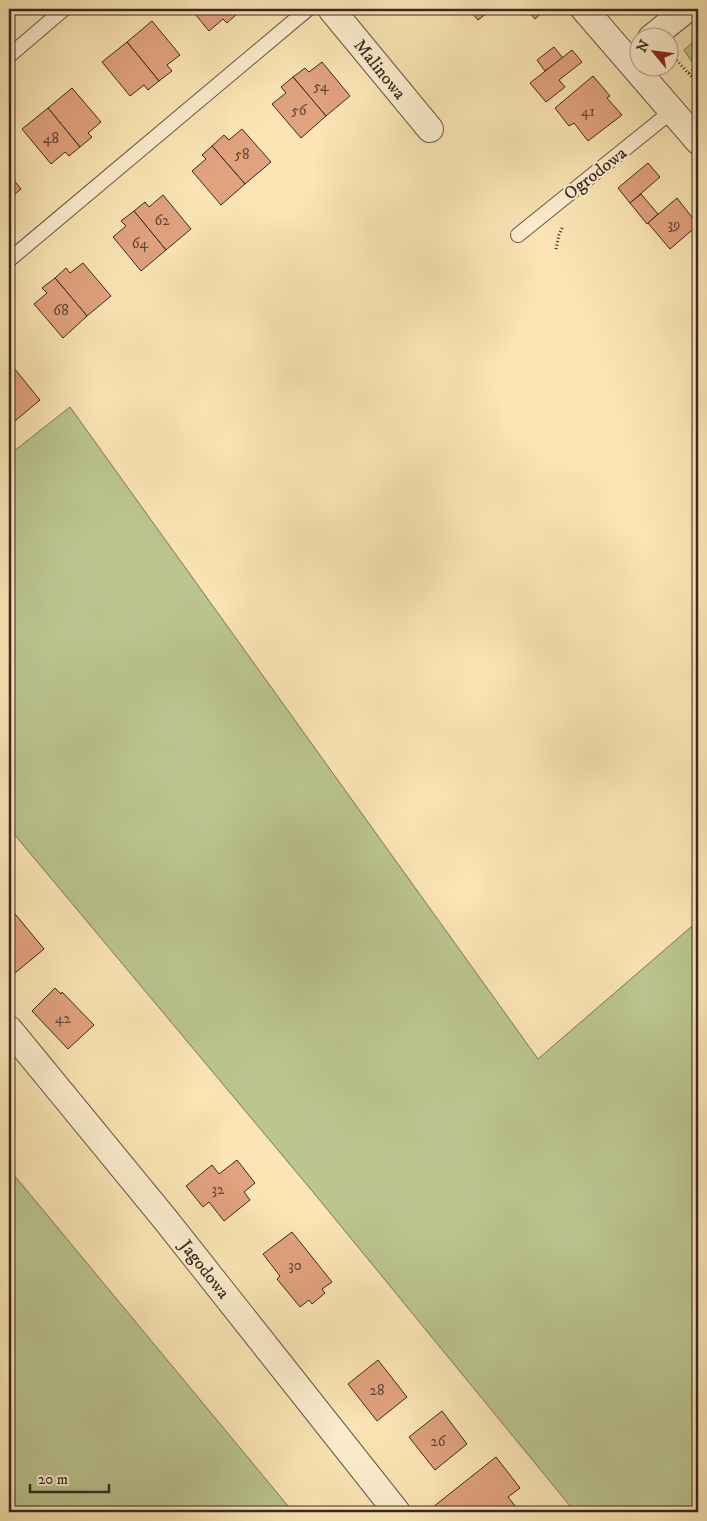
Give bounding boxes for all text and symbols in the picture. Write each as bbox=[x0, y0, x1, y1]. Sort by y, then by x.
north arrow bbox=[630, 28, 680, 78]
street label: Malinowa bbox=[348, 35, 410, 105]
text: N bbox=[633, 36, 654, 56]
house number: 54 bbox=[313, 77, 329, 96]
house number: 56 bbox=[291, 101, 308, 120]
house number: 41 bbox=[581, 102, 595, 121]
house number: 48 bbox=[43, 129, 59, 148]
street label: Ogrodowa bbox=[560, 142, 632, 205]
house number: 58 bbox=[235, 145, 249, 164]
house number: 62 bbox=[154, 211, 170, 230]
house number: 39 bbox=[667, 215, 681, 234]
house number: 64 bbox=[132, 234, 149, 253]
house number: 68 bbox=[53, 301, 69, 320]
house number: 42 bbox=[55, 1009, 72, 1028]
house number: 32 bbox=[212, 1180, 225, 1199]
street label: Jagodowa bbox=[173, 1234, 234, 1304]
house number: 30 bbox=[288, 1256, 302, 1275]
house number: 28 bbox=[370, 1381, 384, 1400]
house number: 26 bbox=[430, 1432, 447, 1451]
scale bar bbox=[30, 1461, 109, 1493]
text: 20 m bbox=[38, 1470, 68, 1489]

